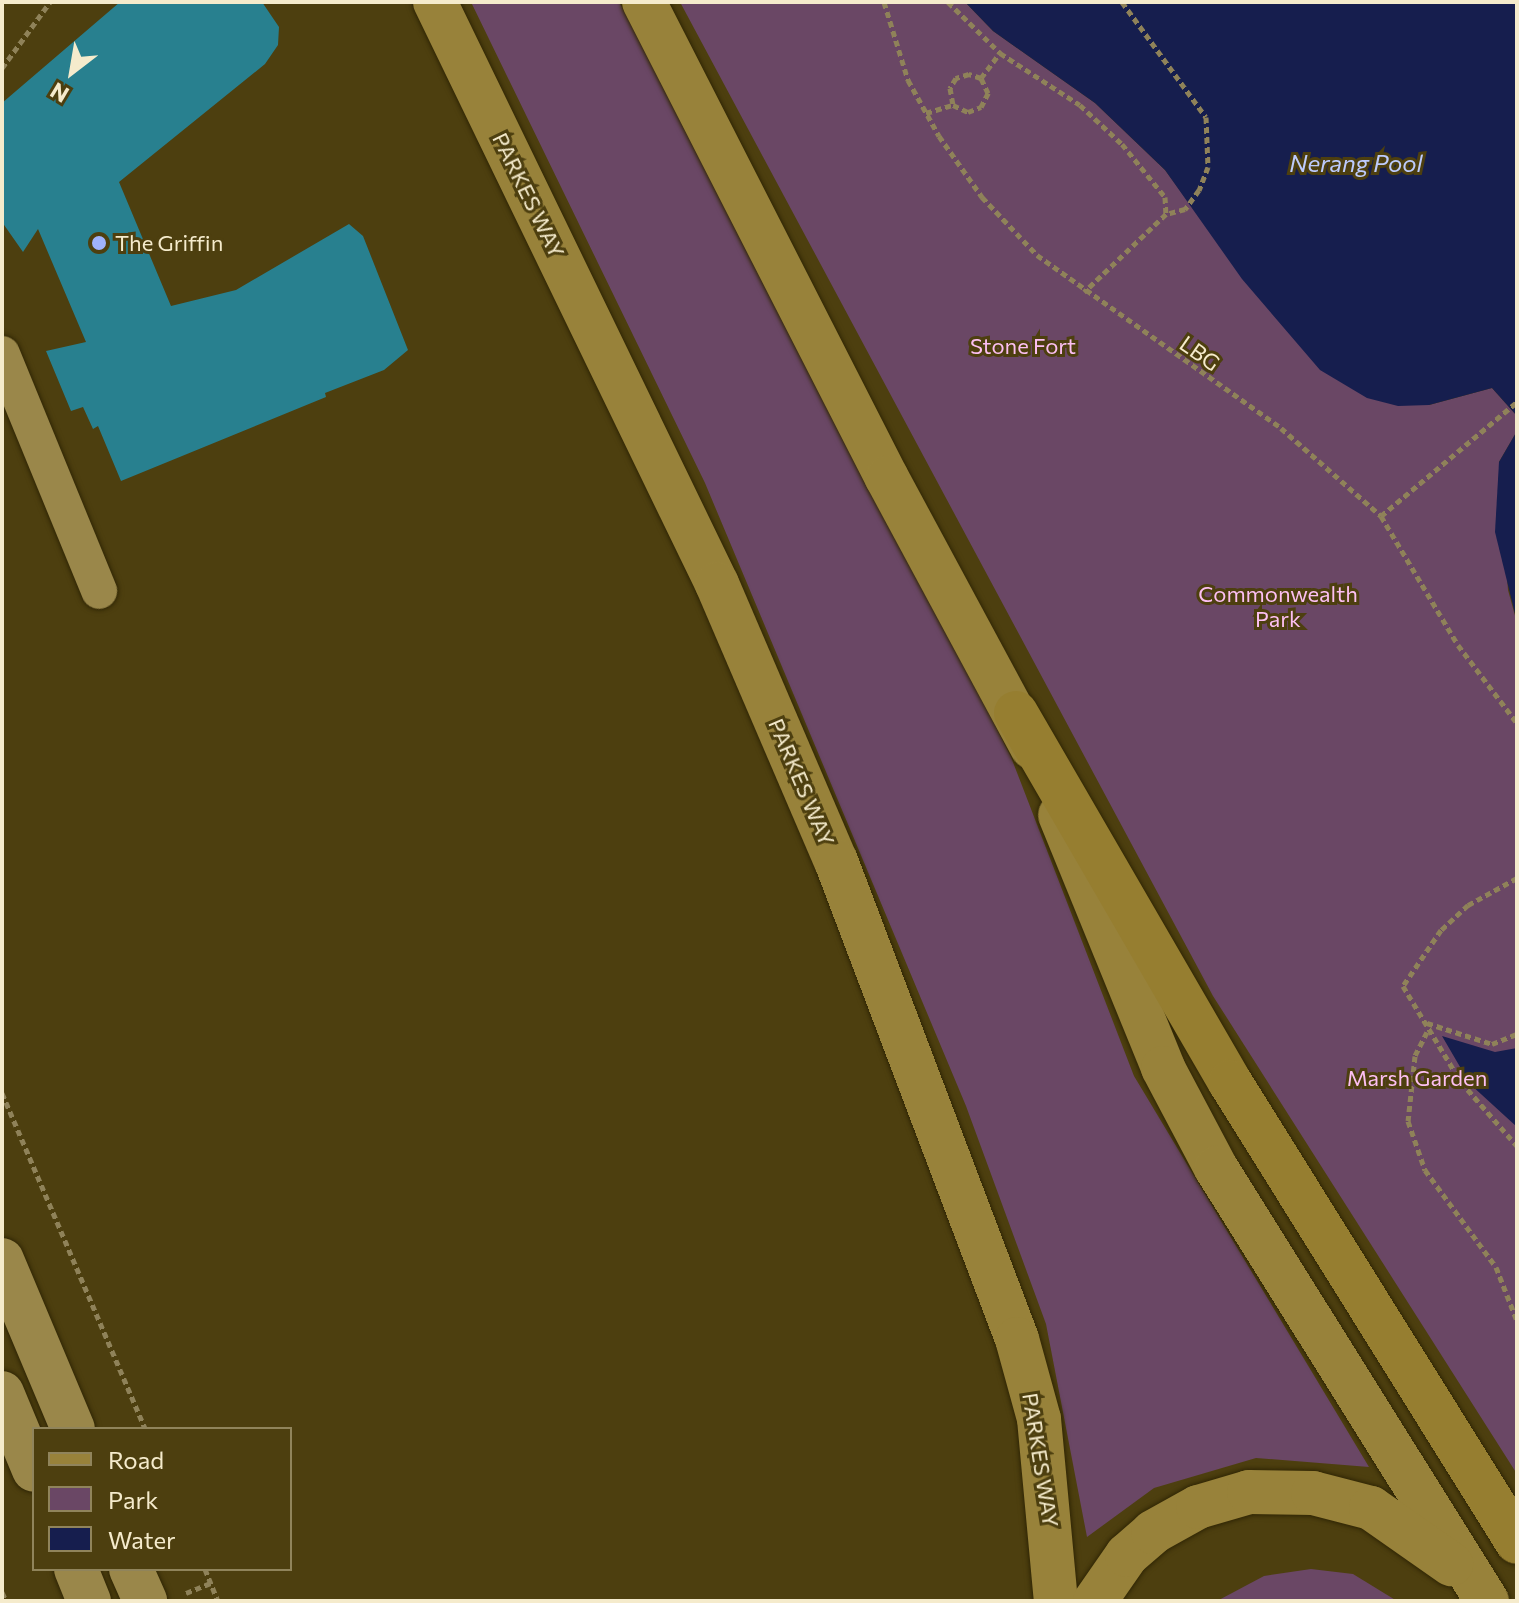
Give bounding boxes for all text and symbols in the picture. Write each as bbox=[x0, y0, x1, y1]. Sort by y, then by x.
north arrow bbox=[32, 32, 112, 112]
text: N bbox=[45, 77, 73, 109]
street label: PARKES WAY bbox=[487, 128, 571, 262]
water label: Nerang Pool bbox=[1289, 149, 1423, 177]
place label: The Griffin bbox=[115, 230, 223, 256]
marker: The Griffin bbox=[90, 234, 108, 252]
street label: LBG bbox=[1175, 330, 1225, 376]
park label: Stone Fort bbox=[970, 333, 1076, 359]
park label: Commonwealth Park bbox=[1198, 580, 1358, 632]
street label: PARKES WAY bbox=[763, 714, 841, 850]
park label: Marsh Garden bbox=[1347, 1065, 1487, 1091]
street label: PARKES WAY bbox=[1017, 1391, 1065, 1529]
legend bbox=[32, 1427, 292, 1571]
text: Road bbox=[108, 1445, 164, 1474]
text: Park bbox=[108, 1485, 158, 1514]
text: Water bbox=[108, 1525, 176, 1554]

